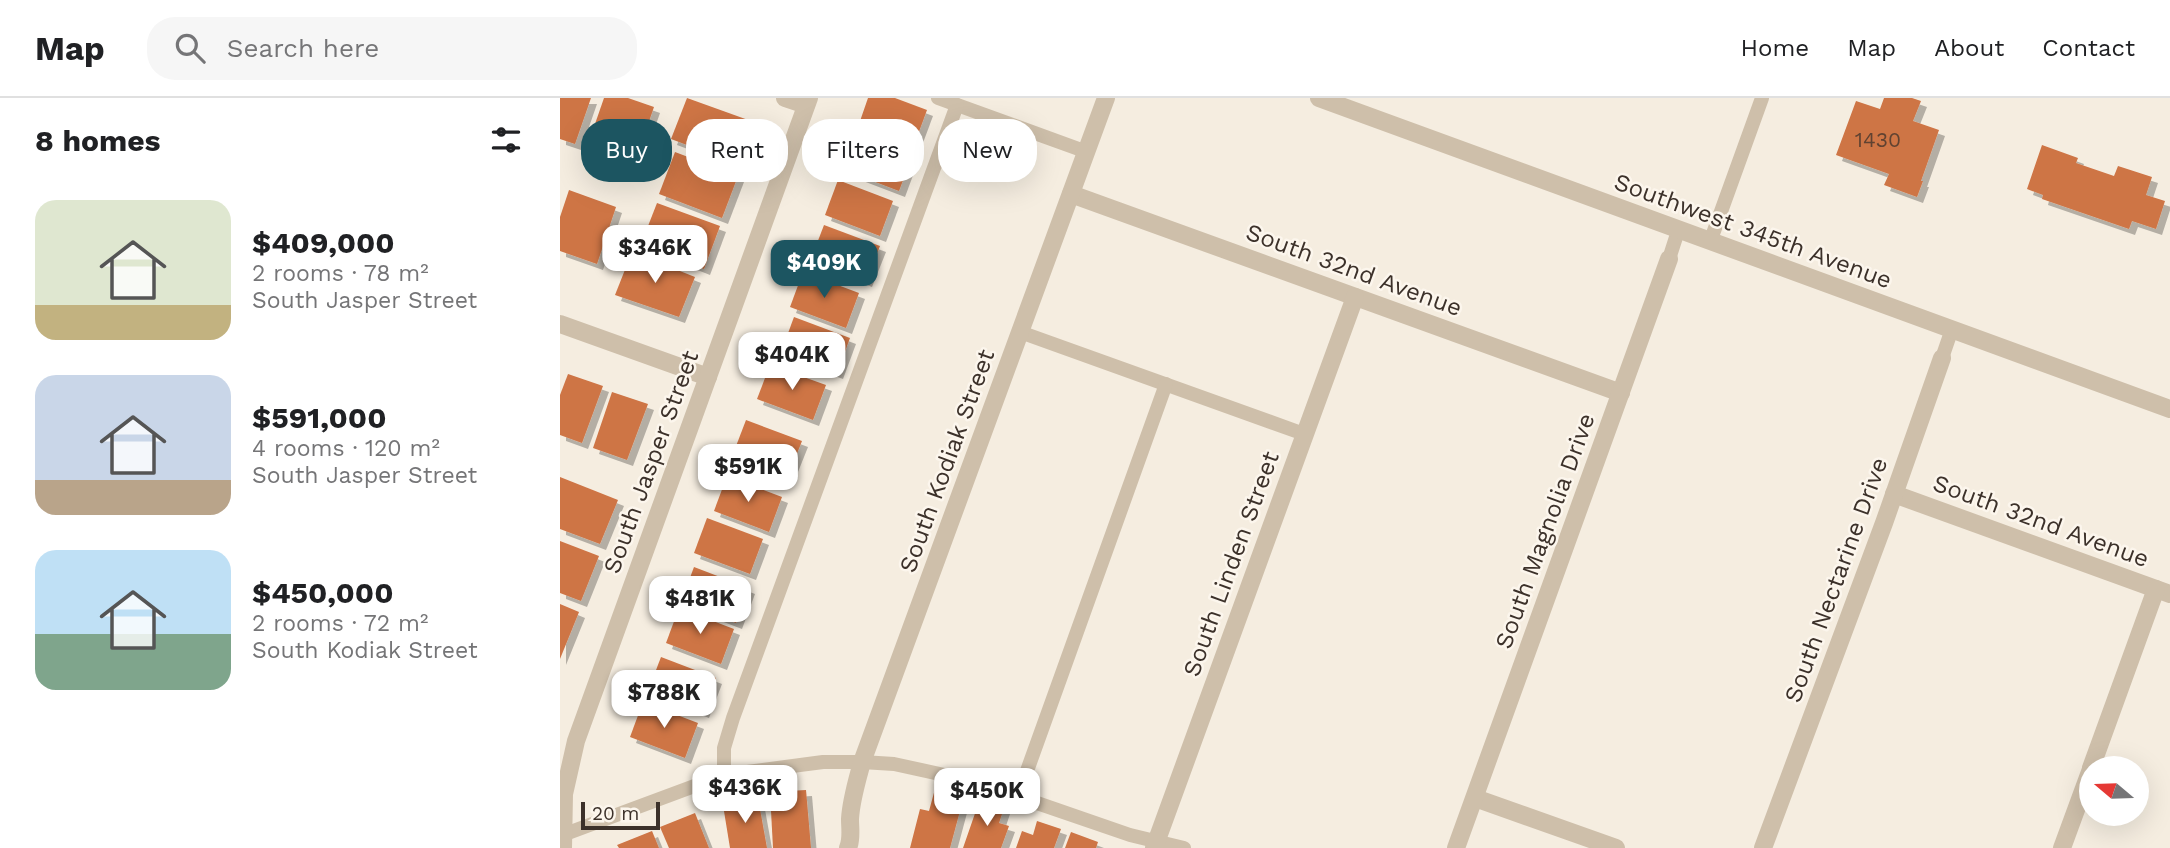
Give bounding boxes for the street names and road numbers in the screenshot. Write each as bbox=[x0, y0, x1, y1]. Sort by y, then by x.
street label: Southwest 345th Avenue bbox=[1610, 168, 1896, 294]
street label: South 32nd Avenue bbox=[1242, 218, 1466, 322]
street label: South Kodiak Street bbox=[894, 346, 1000, 576]
street label: South Jasper Street bbox=[598, 347, 704, 577]
street label: South Magnolia Drive bbox=[1489, 410, 1601, 652]
street label: South Linden Street bbox=[1177, 448, 1285, 680]
street label: South Nectarine Drive bbox=[1779, 454, 1893, 706]
street label: South 32nd Avenue bbox=[1929, 469, 2153, 573]

